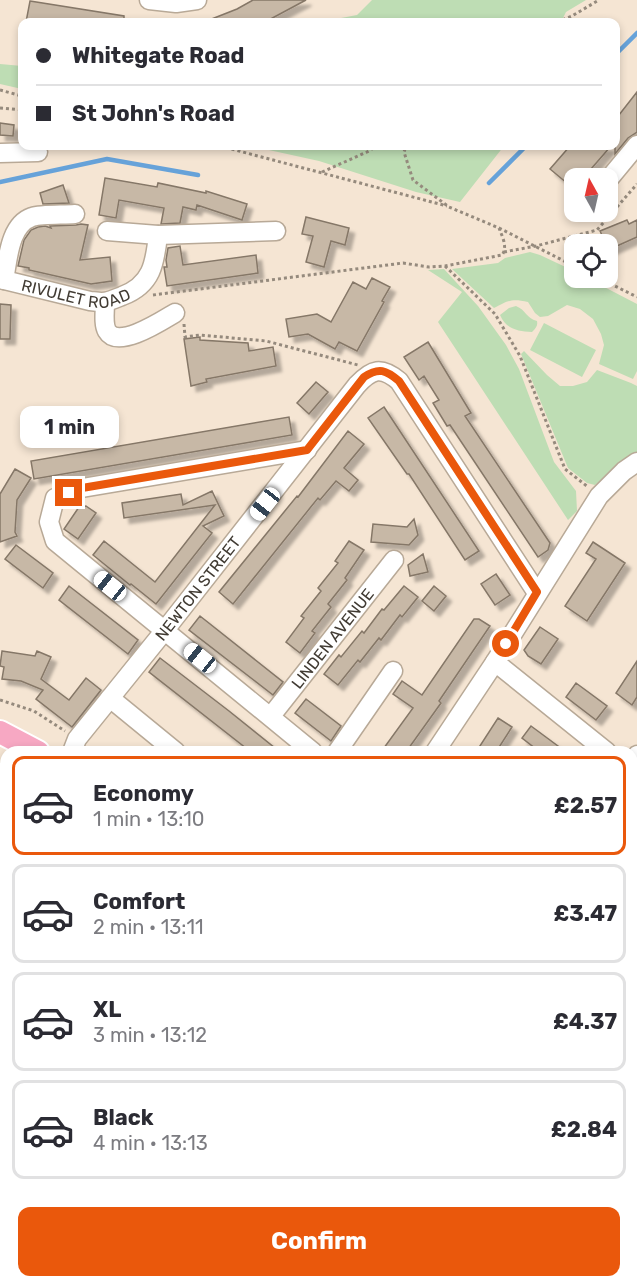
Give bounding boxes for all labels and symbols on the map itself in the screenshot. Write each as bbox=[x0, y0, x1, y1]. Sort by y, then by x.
north arrow bbox=[564, 168, 618, 222]
street label: RIVULET ROAD bbox=[20, 276, 133, 312]
callout: 1 min bbox=[20, 406, 118, 448]
route end bbox=[55, 479, 82, 506]
car bbox=[247, 484, 283, 524]
street label: NEWTON STREET bbox=[151, 533, 245, 644]
car bbox=[90, 568, 130, 604]
street label: LINDEN AVENUE bbox=[287, 585, 378, 692]
route start bbox=[492, 630, 519, 657]
car bbox=[180, 640, 220, 676]

